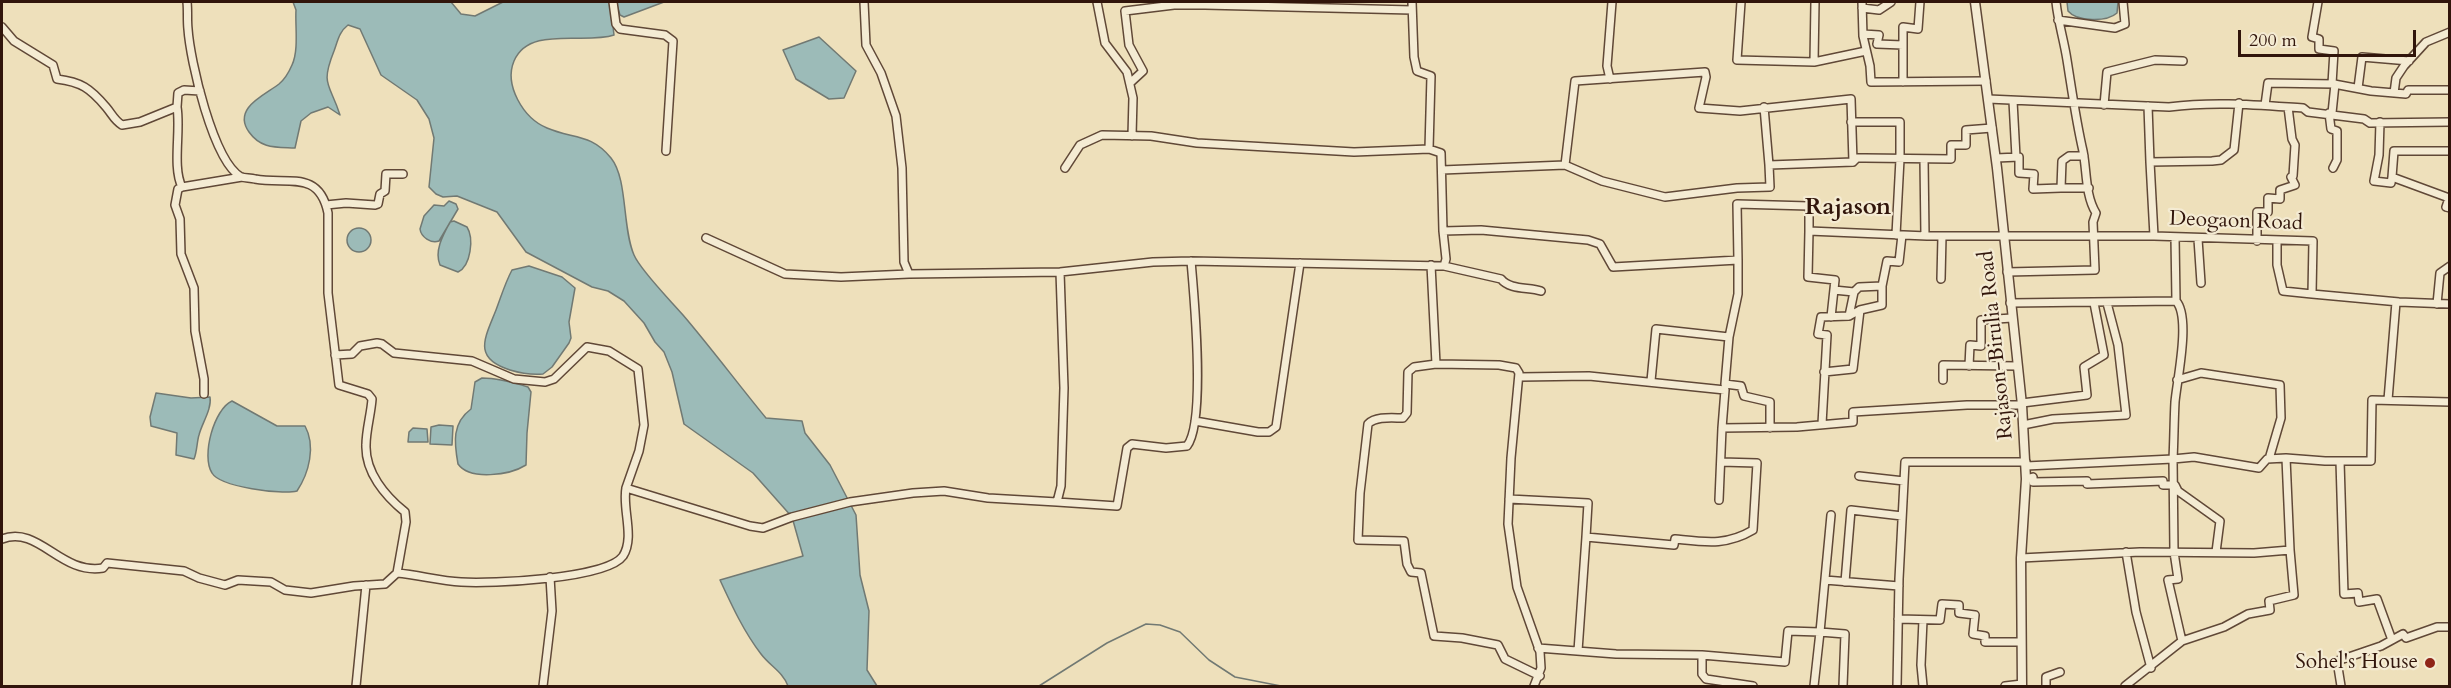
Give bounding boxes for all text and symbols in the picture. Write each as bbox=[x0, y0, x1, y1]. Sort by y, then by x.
scale bar bbox=[2241, 18, 2420, 56]
text: 200 m bbox=[2249, 28, 2297, 53]
district label: Rajason bbox=[1805, 194, 1891, 222]
street label: Deogaon Road bbox=[2169, 207, 2303, 237]
street label: Rajason-Birulia Road bbox=[1975, 249, 2019, 441]
place label: Sohel's House bbox=[2295, 650, 2418, 676]
marker: Sohel's House bbox=[2423, 656, 2437, 670]

